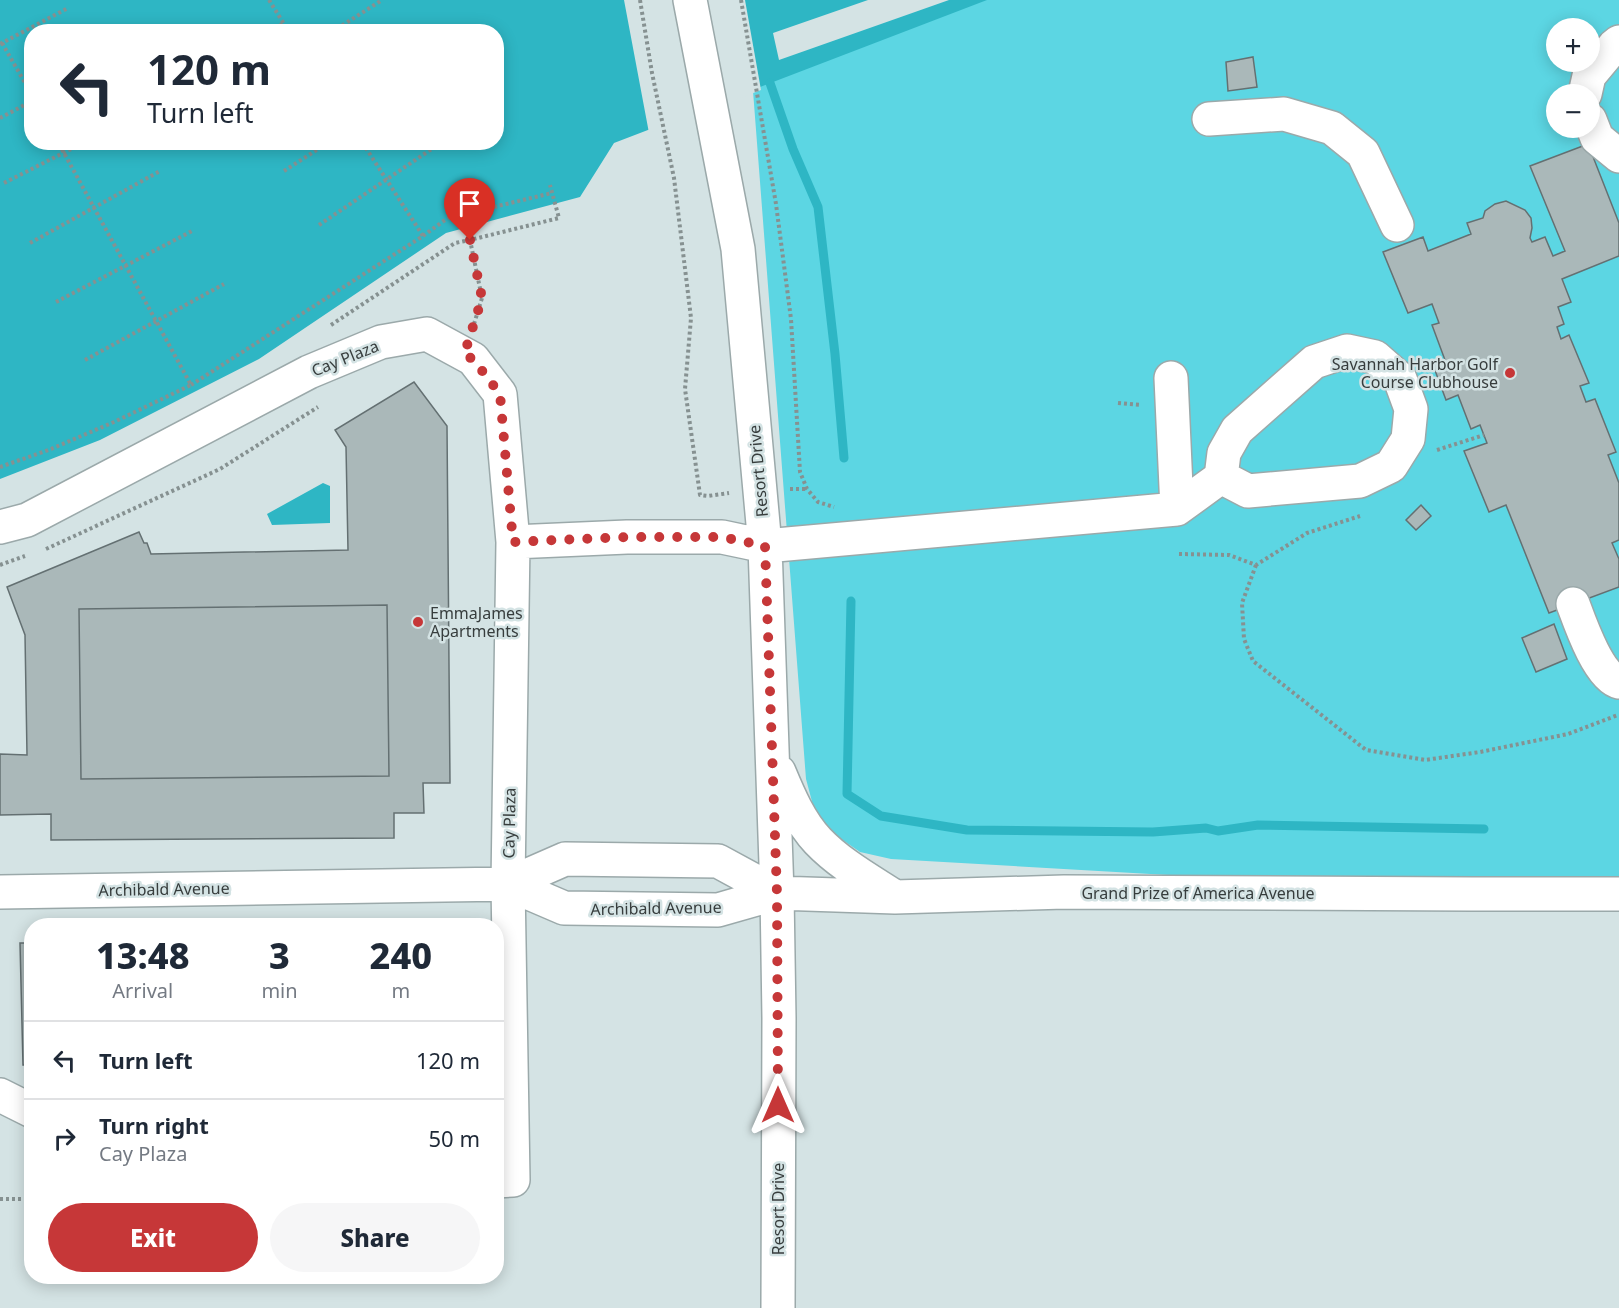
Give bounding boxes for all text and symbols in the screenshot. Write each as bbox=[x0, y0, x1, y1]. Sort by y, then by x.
map controls bbox=[1546, 18, 1600, 138]
button: + bbox=[1546, 18, 1600, 72]
text: 120 m bbox=[147, 40, 271, 97]
icon: left bbox=[48, 48, 126, 126]
button: − bbox=[1546, 84, 1600, 138]
text: Turn left bbox=[147, 94, 253, 131]
pin bbox=[444, 178, 495, 240]
icon: arrive bbox=[453, 187, 486, 220]
street label: Cay Plaza bbox=[308, 335, 382, 381]
place label: Savannah Harbor Golf Course Clubhouse bbox=[1332, 353, 1499, 393]
marker: Savannah Harbor Golf Course Clubhouse bbox=[1503, 366, 1517, 380]
street label: Resort Drive bbox=[743, 424, 773, 518]
place label: EmmaJames Apartments bbox=[430, 602, 523, 642]
marker: EmmaJames Apartments bbox=[411, 615, 425, 629]
street label: Cay Plaza bbox=[497, 787, 521, 859]
street label: Archibald Avenue bbox=[98, 877, 230, 901]
street label: Grand Prize of America Avenue bbox=[1081, 882, 1315, 904]
street label: Archibald Avenue bbox=[590, 896, 722, 920]
text: 13:48 bbox=[96, 931, 189, 980]
text: 3 bbox=[269, 931, 290, 980]
text: 240 bbox=[370, 931, 432, 980]
text: Arrival bbox=[112, 977, 173, 1004]
text: min bbox=[261, 977, 298, 1004]
text: m bbox=[391, 977, 410, 1004]
icon: left bbox=[48, 1044, 81, 1077]
text: Turn left bbox=[99, 1045, 193, 1075]
text: 120 m bbox=[416, 1045, 480, 1075]
position arrow bbox=[746, 1073, 810, 1137]
text: Turn right bbox=[99, 1110, 209, 1140]
icon: right bbox=[48, 1122, 81, 1155]
text: 50 m bbox=[429, 1123, 480, 1153]
text: Cay Plaza bbox=[99, 1140, 187, 1167]
street label: Resort Drive bbox=[767, 1163, 789, 1255]
button: Exit bbox=[48, 1203, 258, 1272]
button: Share bbox=[270, 1203, 480, 1272]

